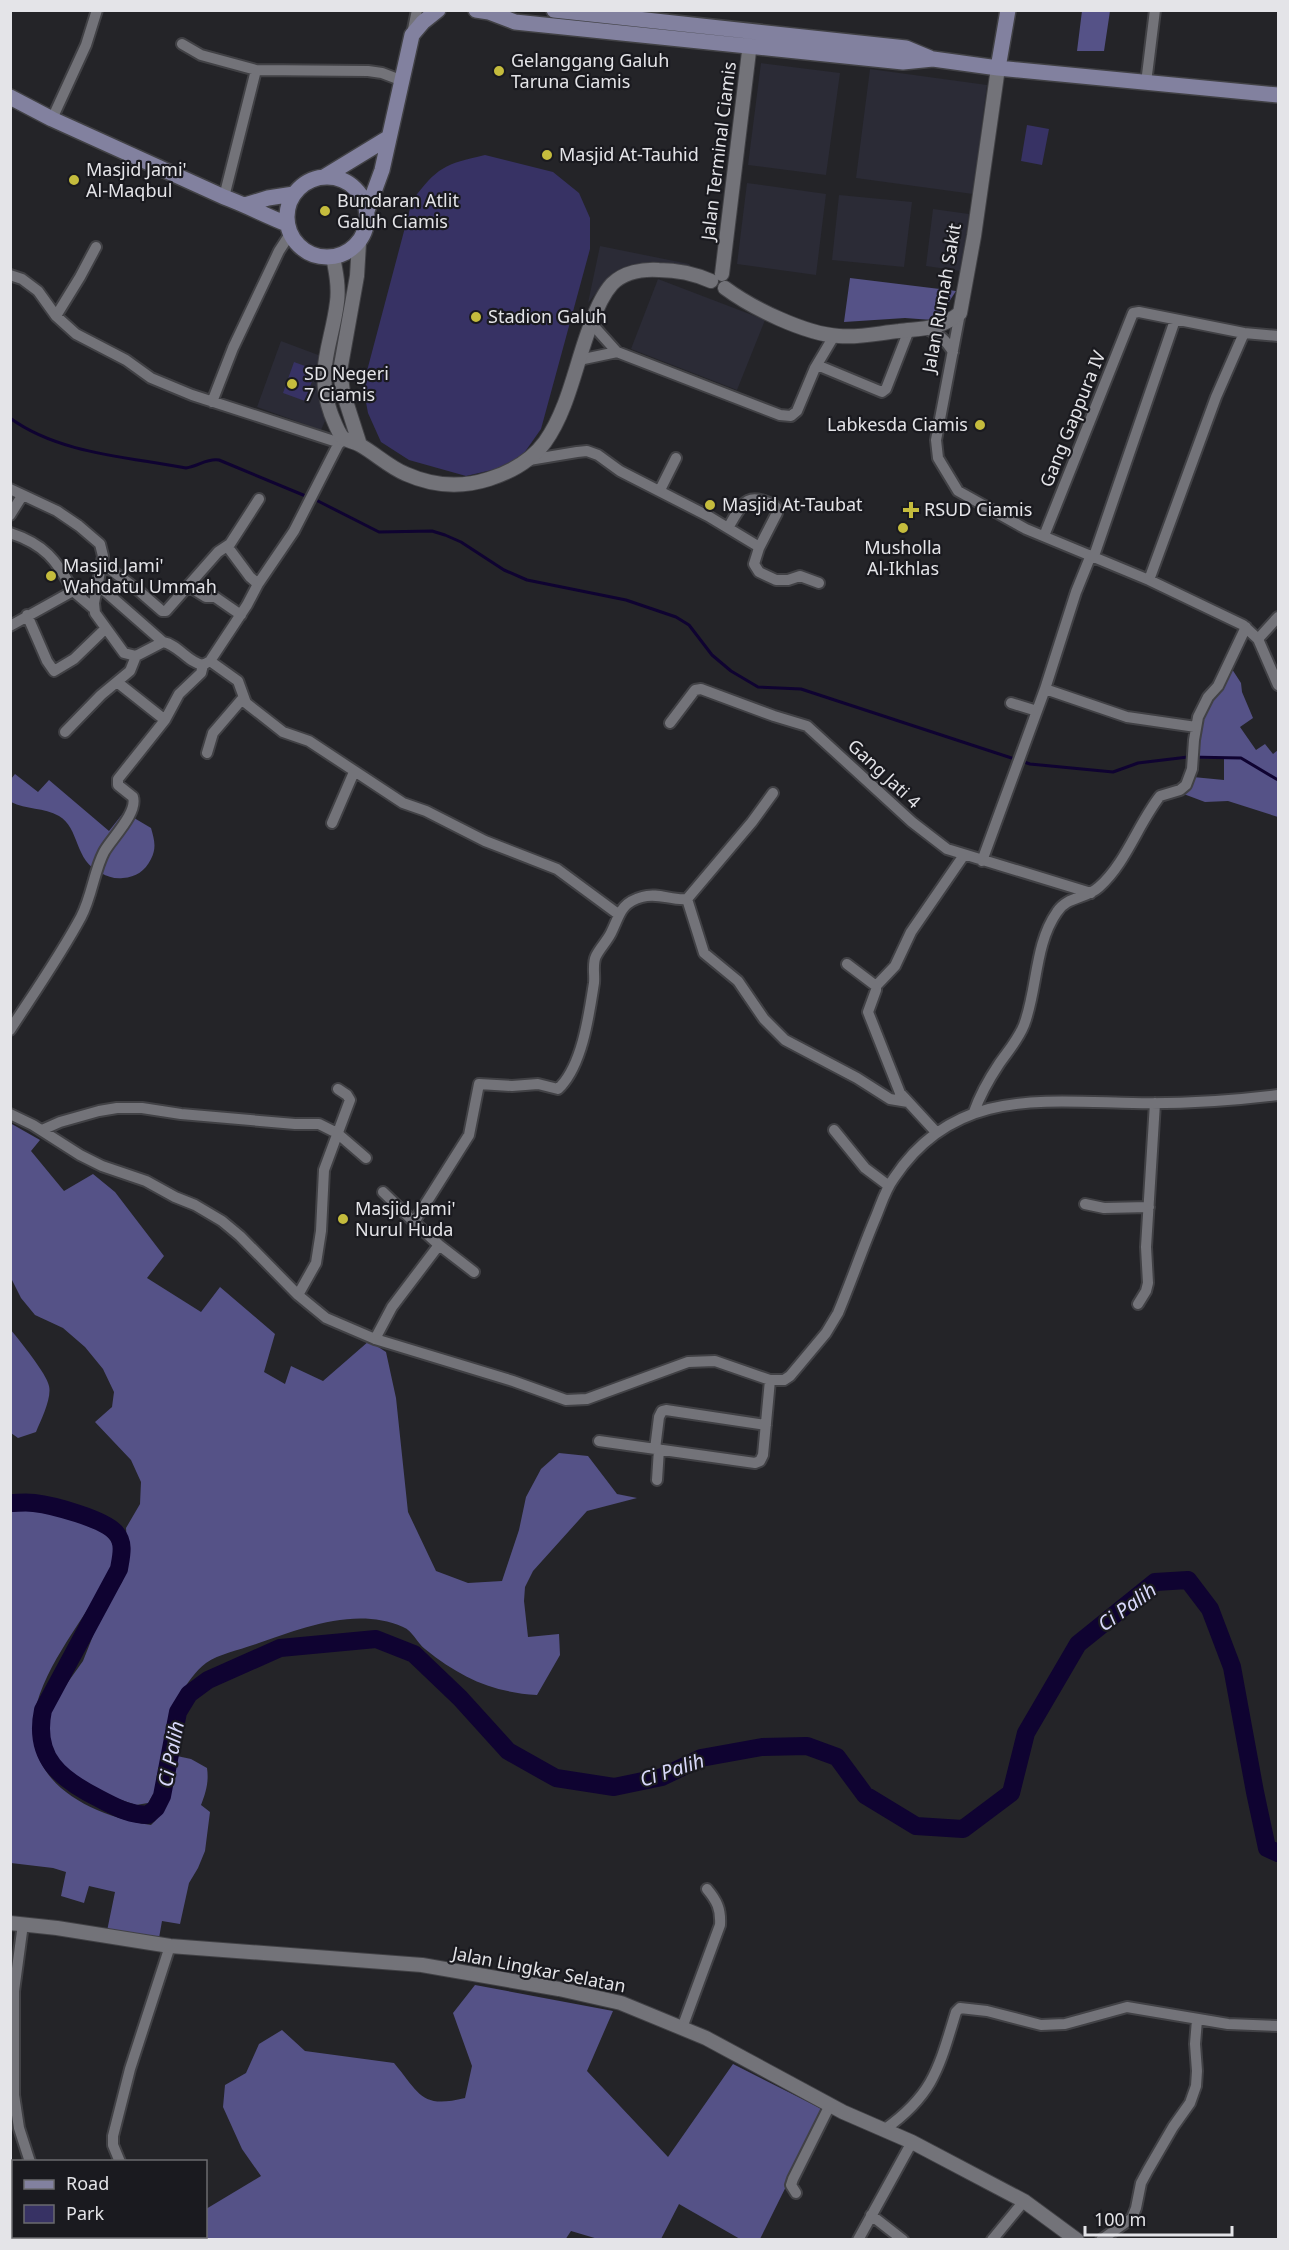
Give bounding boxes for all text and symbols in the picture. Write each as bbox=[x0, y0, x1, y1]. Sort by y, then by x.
place label: Gelanggang Galuh Taruna Ciamis bbox=[511, 48, 669, 93]
street label: Jalan Terminal Ciamis bbox=[695, 60, 741, 244]
marker: Gelanggang Galuh Taruna Ciamis bbox=[492, 64, 506, 78]
place label: Masjid At-Tauhid bbox=[559, 142, 699, 166]
marker: Masjid At-Tauhid bbox=[540, 148, 554, 162]
place label: Masjid Jami' Al-Maqbul bbox=[86, 157, 187, 202]
marker: Masjid Jami' Al-Maqbul bbox=[67, 173, 81, 187]
place label: Bundaran Atlit Galuh Ciamis bbox=[337, 188, 459, 233]
marker: Bundaran Atlit Galuh Ciamis bbox=[318, 204, 332, 218]
street label: Jalan Rumah Sakit bbox=[916, 221, 966, 376]
place label: Stadion Galuh bbox=[488, 304, 607, 328]
marker: Stadion Galuh bbox=[469, 310, 483, 324]
street label: Gang Gappura IV bbox=[1034, 347, 1110, 490]
place label: SD Negeri 7 Ciamis bbox=[304, 361, 389, 406]
marker: SD Negeri 7 Ciamis bbox=[285, 377, 299, 391]
place label: Labkesda Ciamis bbox=[827, 412, 968, 436]
marker: Labkesda Ciamis bbox=[973, 418, 987, 432]
place label: Masjid At-Taubat bbox=[722, 492, 863, 516]
place label: RSUD Ciamis bbox=[924, 497, 1032, 521]
marker: Masjid At-Taubat bbox=[703, 498, 717, 512]
marker: RSUD Ciamis bbox=[902, 501, 920, 519]
marker: Musholla Al-Ikhlas bbox=[896, 521, 910, 535]
place label: Musholla Al-Ikhlas bbox=[864, 535, 942, 580]
place label: Masjid Jami' Wahdatul Ummah bbox=[63, 553, 217, 598]
marker: Masjid Jami' Wahdatul Ummah bbox=[44, 569, 58, 583]
street label: Gang Jati 4 bbox=[843, 733, 926, 813]
place label: Masjid Jami' Nurul Huda bbox=[355, 1196, 456, 1241]
marker: Masjid Jami' Nurul Huda bbox=[336, 1212, 350, 1226]
water label: Ci Palih bbox=[1092, 1576, 1162, 1637]
water label: Ci Palih bbox=[151, 1719, 190, 1789]
water label: Ci Palih bbox=[636, 1746, 708, 1793]
street label: Jalan Lingkar Selatan bbox=[448, 1940, 628, 1998]
legend bbox=[12, 2160, 207, 2238]
text: Road bbox=[66, 2171, 109, 2195]
scale bar bbox=[1085, 2199, 1232, 2237]
text: Park bbox=[66, 2201, 104, 2225]
text: 100 m bbox=[1094, 2207, 1146, 2231]

